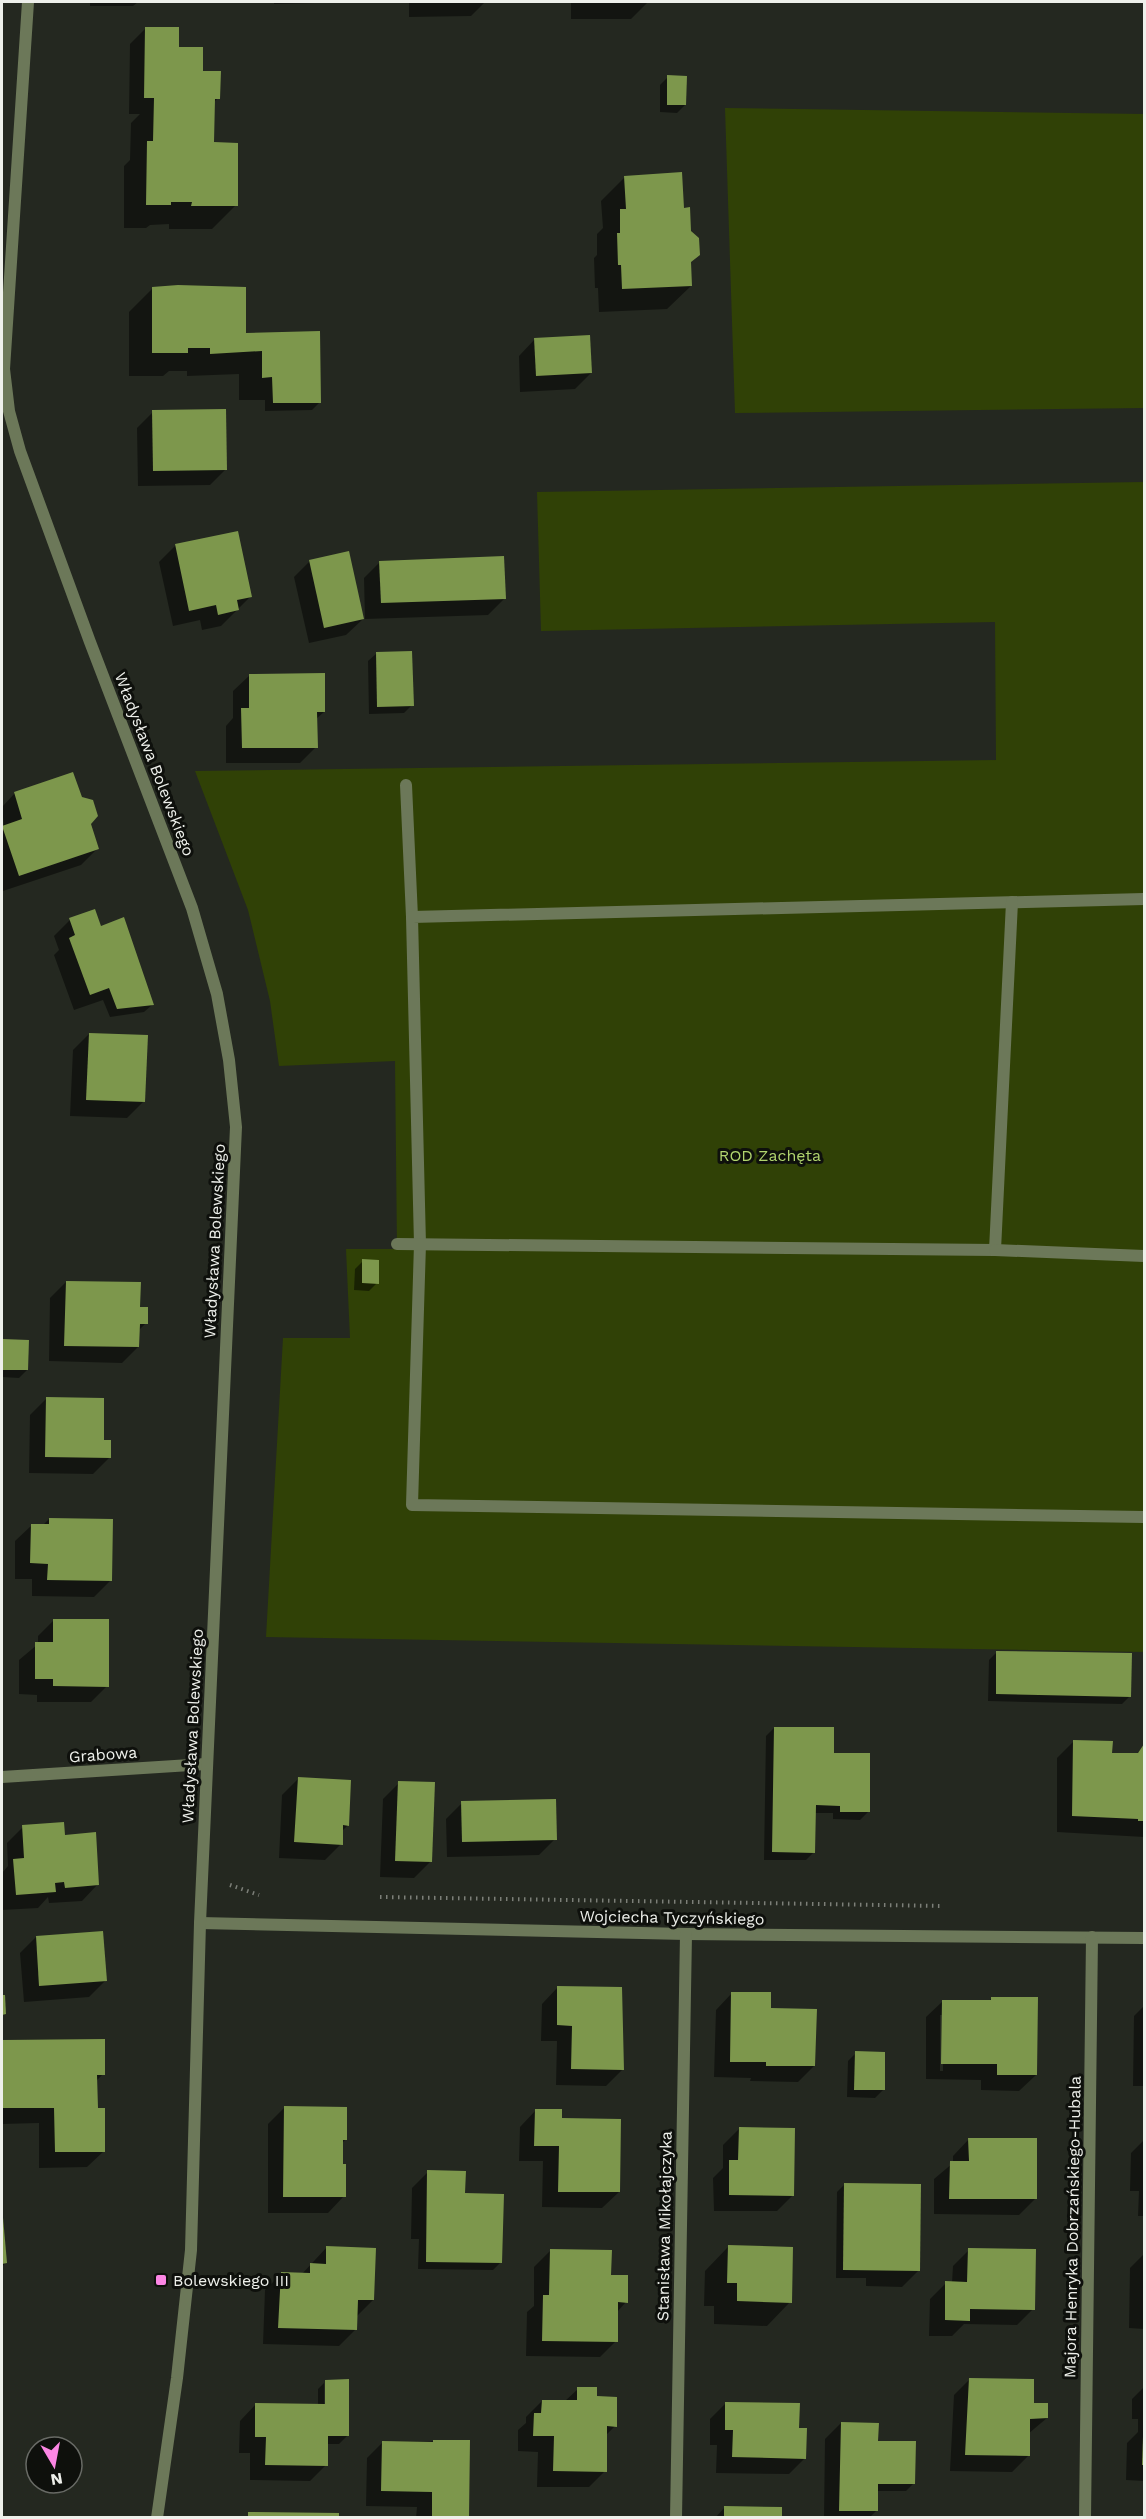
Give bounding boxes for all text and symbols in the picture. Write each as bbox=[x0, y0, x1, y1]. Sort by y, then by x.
street label: Władysława Bolewskiego bbox=[111, 670, 198, 859]
street label: Władysława Bolewskiego bbox=[200, 1143, 229, 1339]
park label: ROD Zachęta bbox=[719, 1146, 821, 1165]
street label: Władysława Bolewskiego bbox=[178, 1628, 207, 1824]
street label: Grabowa bbox=[68, 1743, 138, 1766]
street label: Wojciecha Tyczyńskiego bbox=[579, 1906, 765, 1929]
street label: Majora Henryka Dobrzańskiego-Hubala bbox=[1060, 2076, 1085, 2378]
street label: Stanisława Mikołajczyka bbox=[653, 2131, 676, 2321]
place label: Bolewskiego III bbox=[173, 2271, 289, 2290]
marker: Bolewskiego III bbox=[154, 2273, 168, 2287]
north arrow bbox=[24, 2435, 84, 2495]
text: N bbox=[49, 2469, 64, 2490]

